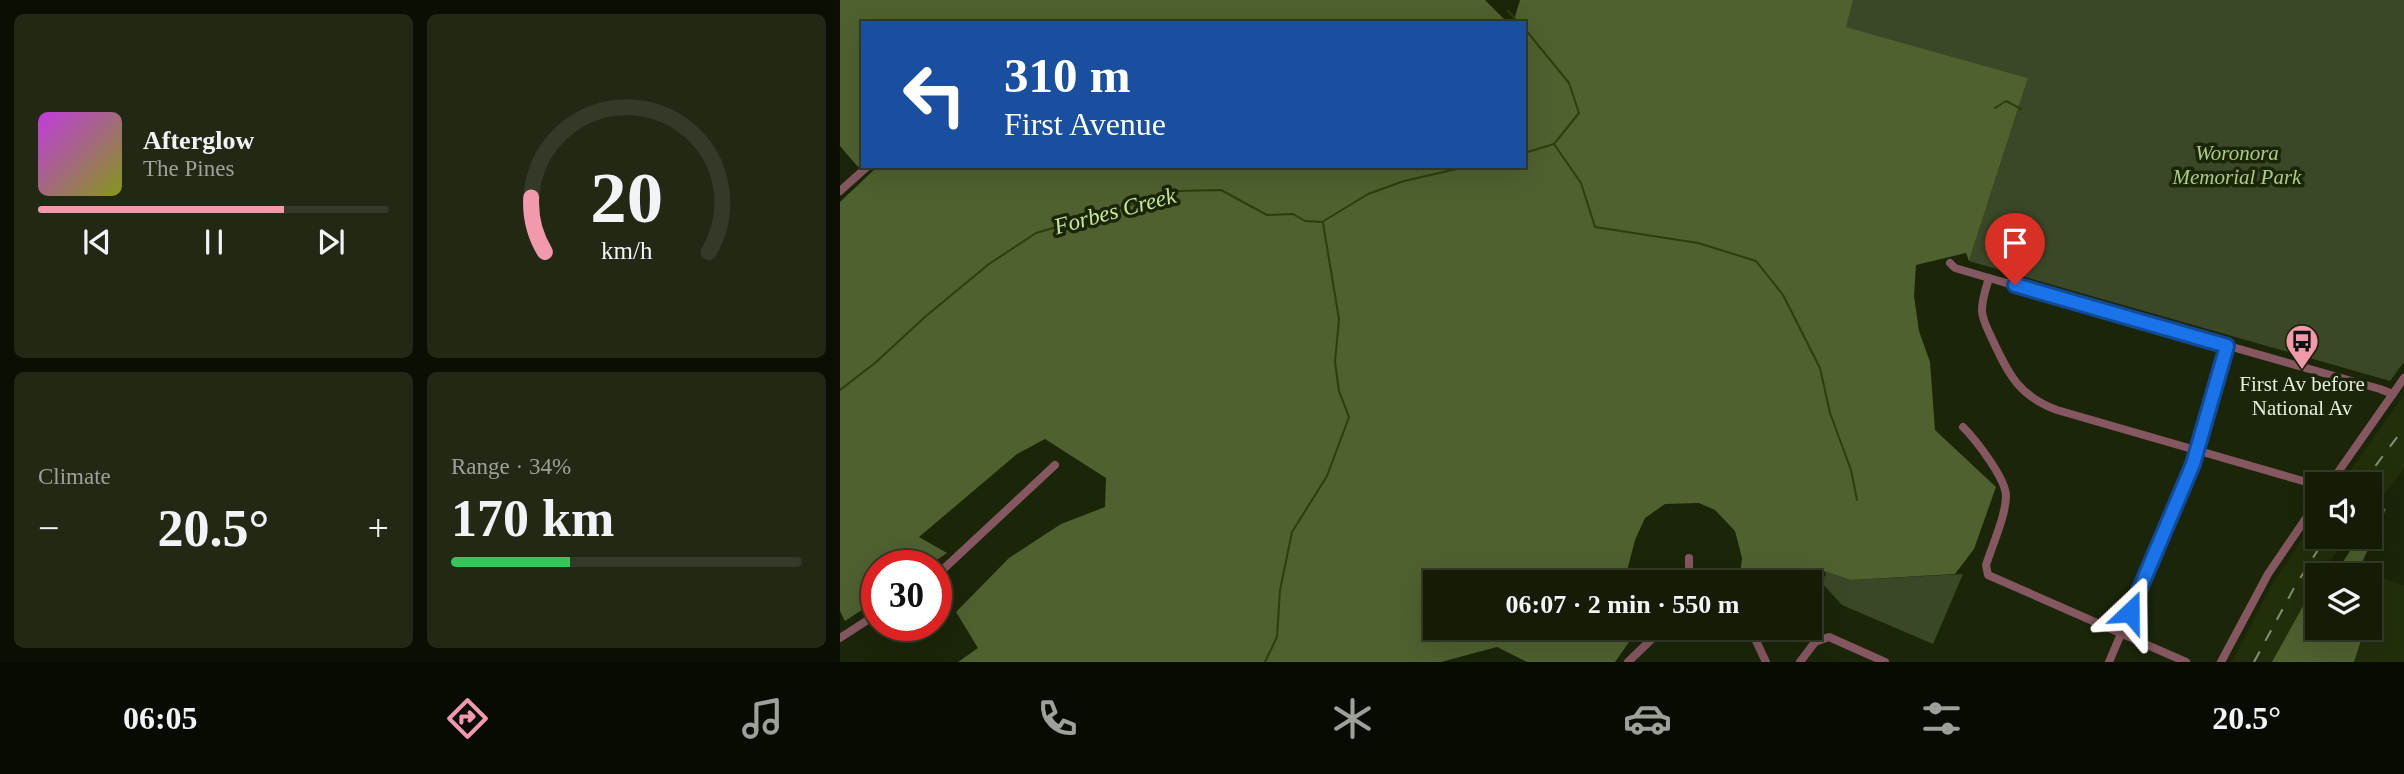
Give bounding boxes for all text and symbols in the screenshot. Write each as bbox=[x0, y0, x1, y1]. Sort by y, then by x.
text: 310 m bbox=[1004, 48, 1131, 103]
icon: left bbox=[889, 49, 980, 140]
text: First Avenue bbox=[1004, 106, 1166, 142]
text: Afterglow bbox=[143, 126, 254, 155]
park label: Woronora Memorial Park bbox=[2172, 141, 2302, 189]
text: The Pines bbox=[143, 156, 234, 181]
text: 20 bbox=[590, 158, 663, 239]
water label: Forbes Creek bbox=[1050, 183, 1179, 240]
pin bbox=[1985, 213, 2045, 285]
icon: previous bbox=[78, 223, 116, 261]
icon: pause bbox=[195, 223, 233, 261]
icon: next bbox=[312, 223, 350, 261]
icon: arrive bbox=[1996, 224, 2034, 262]
text: km/h bbox=[601, 237, 653, 264]
bus stop icon: First Av before National Av bbox=[2283, 322, 2321, 371]
place label: First Av before National Av bbox=[2239, 372, 2365, 420]
text: Range · 34% bbox=[451, 454, 571, 479]
text: Climate bbox=[38, 464, 111, 489]
map controls bbox=[2305, 472, 2382, 640]
button: sound bbox=[2305, 472, 2382, 549]
text: 170 km bbox=[451, 490, 614, 547]
text: 20.5° bbox=[158, 500, 269, 557]
text: − bbox=[38, 507, 59, 549]
text: + bbox=[368, 507, 389, 549]
speed limit sign: 30 bbox=[861, 550, 952, 641]
button: layers bbox=[2305, 563, 2382, 640]
position arrow bbox=[2093, 575, 2167, 649]
text: 06:07 · 2 min · 550 m bbox=[1506, 590, 1740, 619]
icon: directions bbox=[443, 694, 492, 743]
icon: music bbox=[738, 694, 787, 743]
icon: phone bbox=[1033, 694, 1082, 743]
icon: climate bbox=[1328, 694, 1377, 743]
icon: car bbox=[1623, 694, 1672, 743]
icon: filters bbox=[1917, 694, 1966, 743]
text: 06:05 bbox=[123, 700, 198, 736]
text: 20.5° bbox=[2212, 700, 2281, 736]

